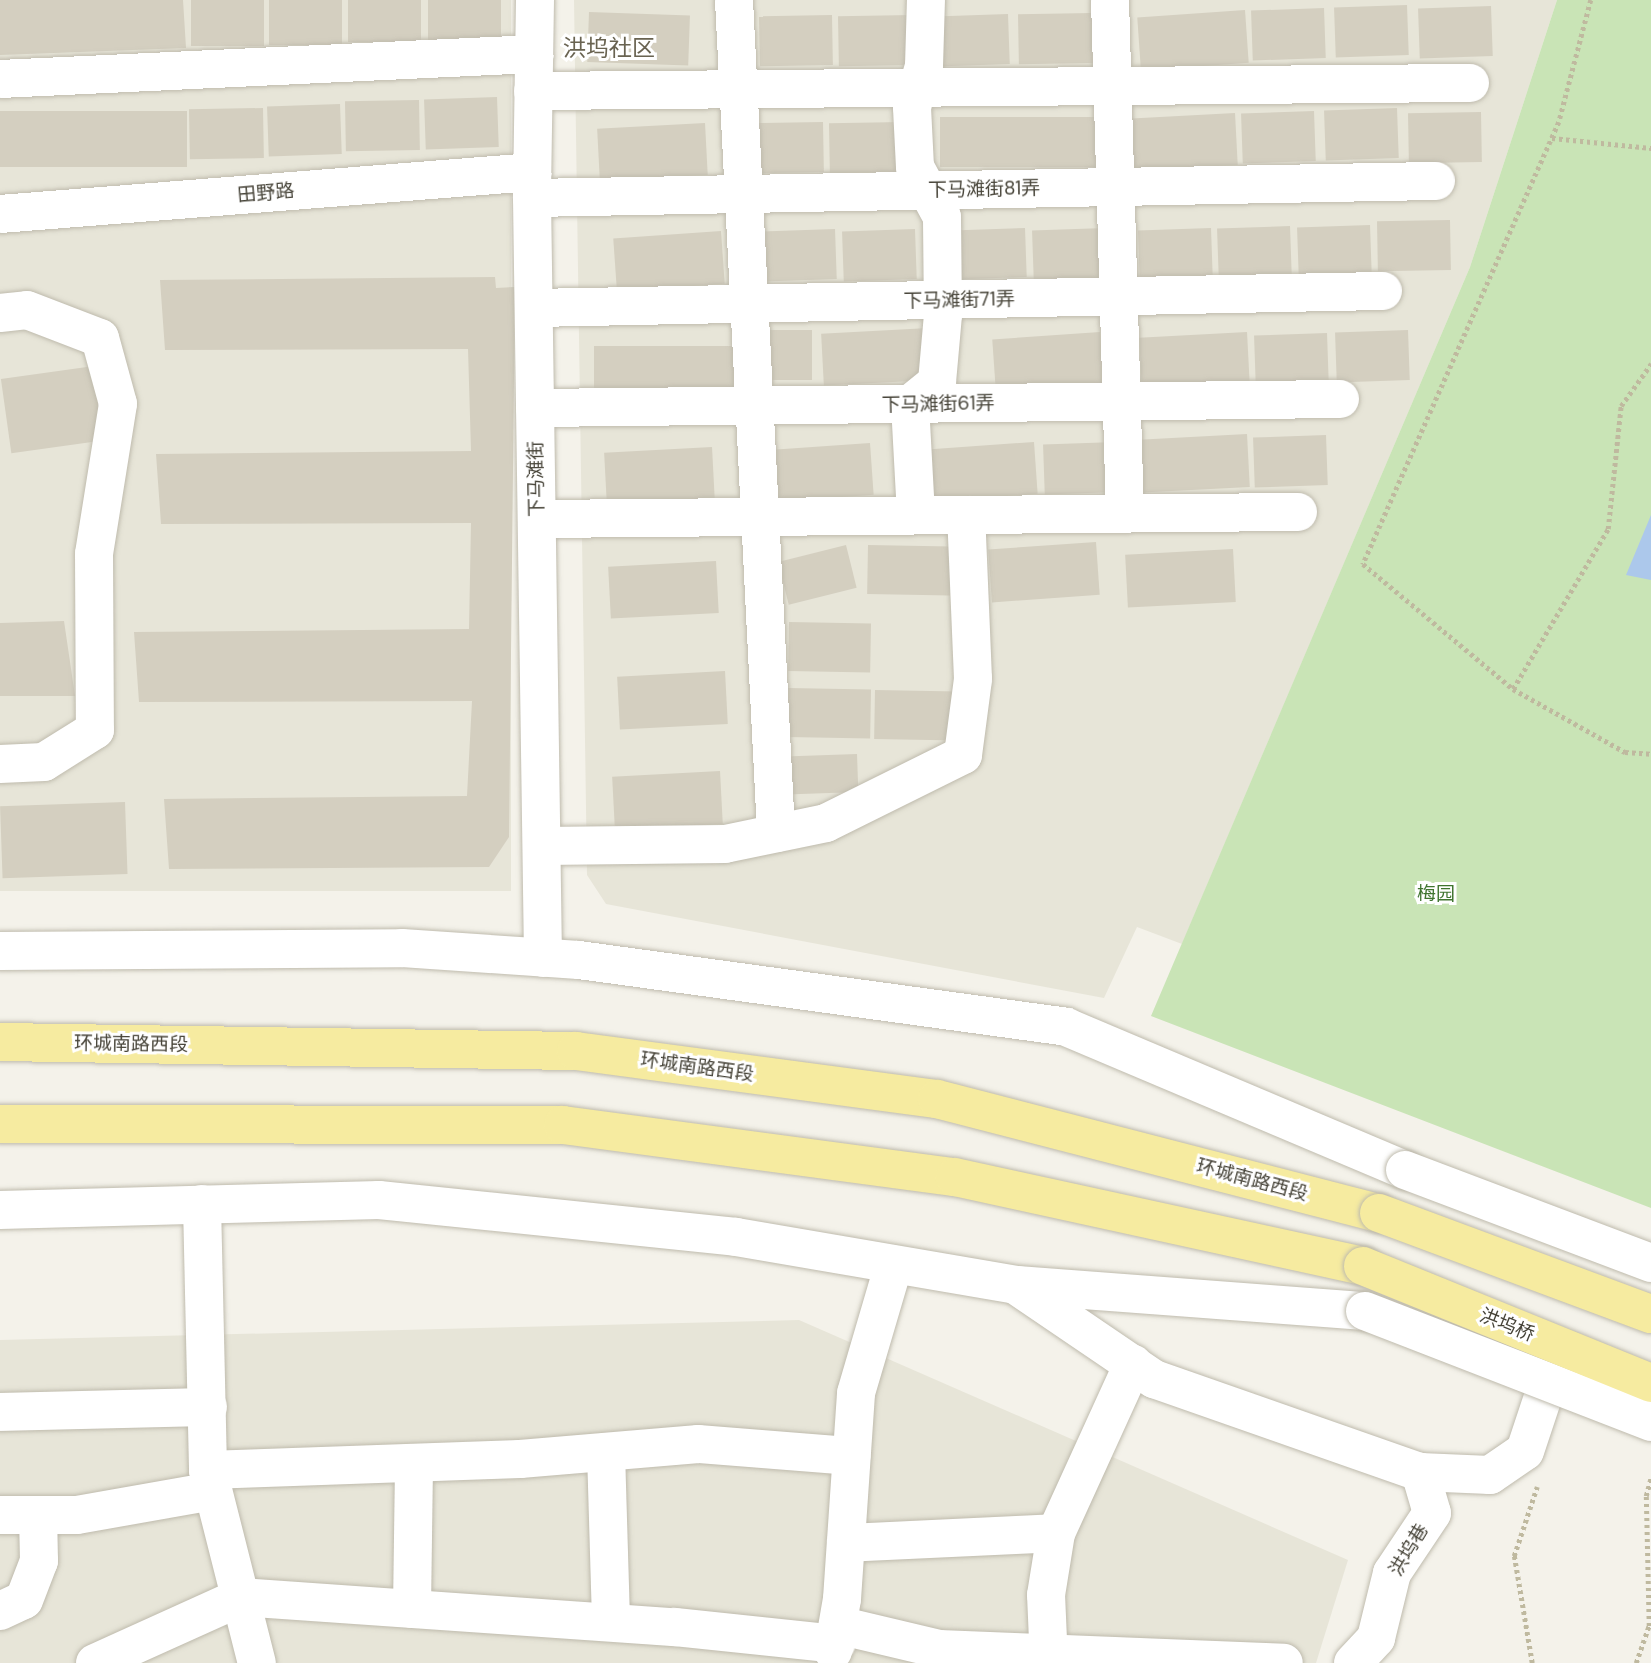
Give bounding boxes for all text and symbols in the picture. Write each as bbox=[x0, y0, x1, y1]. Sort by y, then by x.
district label: 洪坞社区 bbox=[563, 34, 655, 62]
street label: 下马滩街81弄 bbox=[928, 177, 1040, 201]
street label: 田野路 bbox=[237, 179, 295, 207]
street label: 下马滩街71弄 bbox=[903, 288, 1015, 312]
street label: 下马滩街61弄 bbox=[881, 392, 995, 416]
street label: 下马滩街 bbox=[524, 441, 548, 517]
park label: 梅园 bbox=[1417, 883, 1455, 905]
street label: 环城南路西段 bbox=[74, 1032, 188, 1056]
street label: 环城南路西段 bbox=[639, 1048, 755, 1086]
street label: 环城南路西段 bbox=[1194, 1154, 1310, 1206]
street label: 洪坞桥 bbox=[1476, 1304, 1538, 1346]
street label: 洪坞巷 bbox=[1385, 1520, 1433, 1580]

